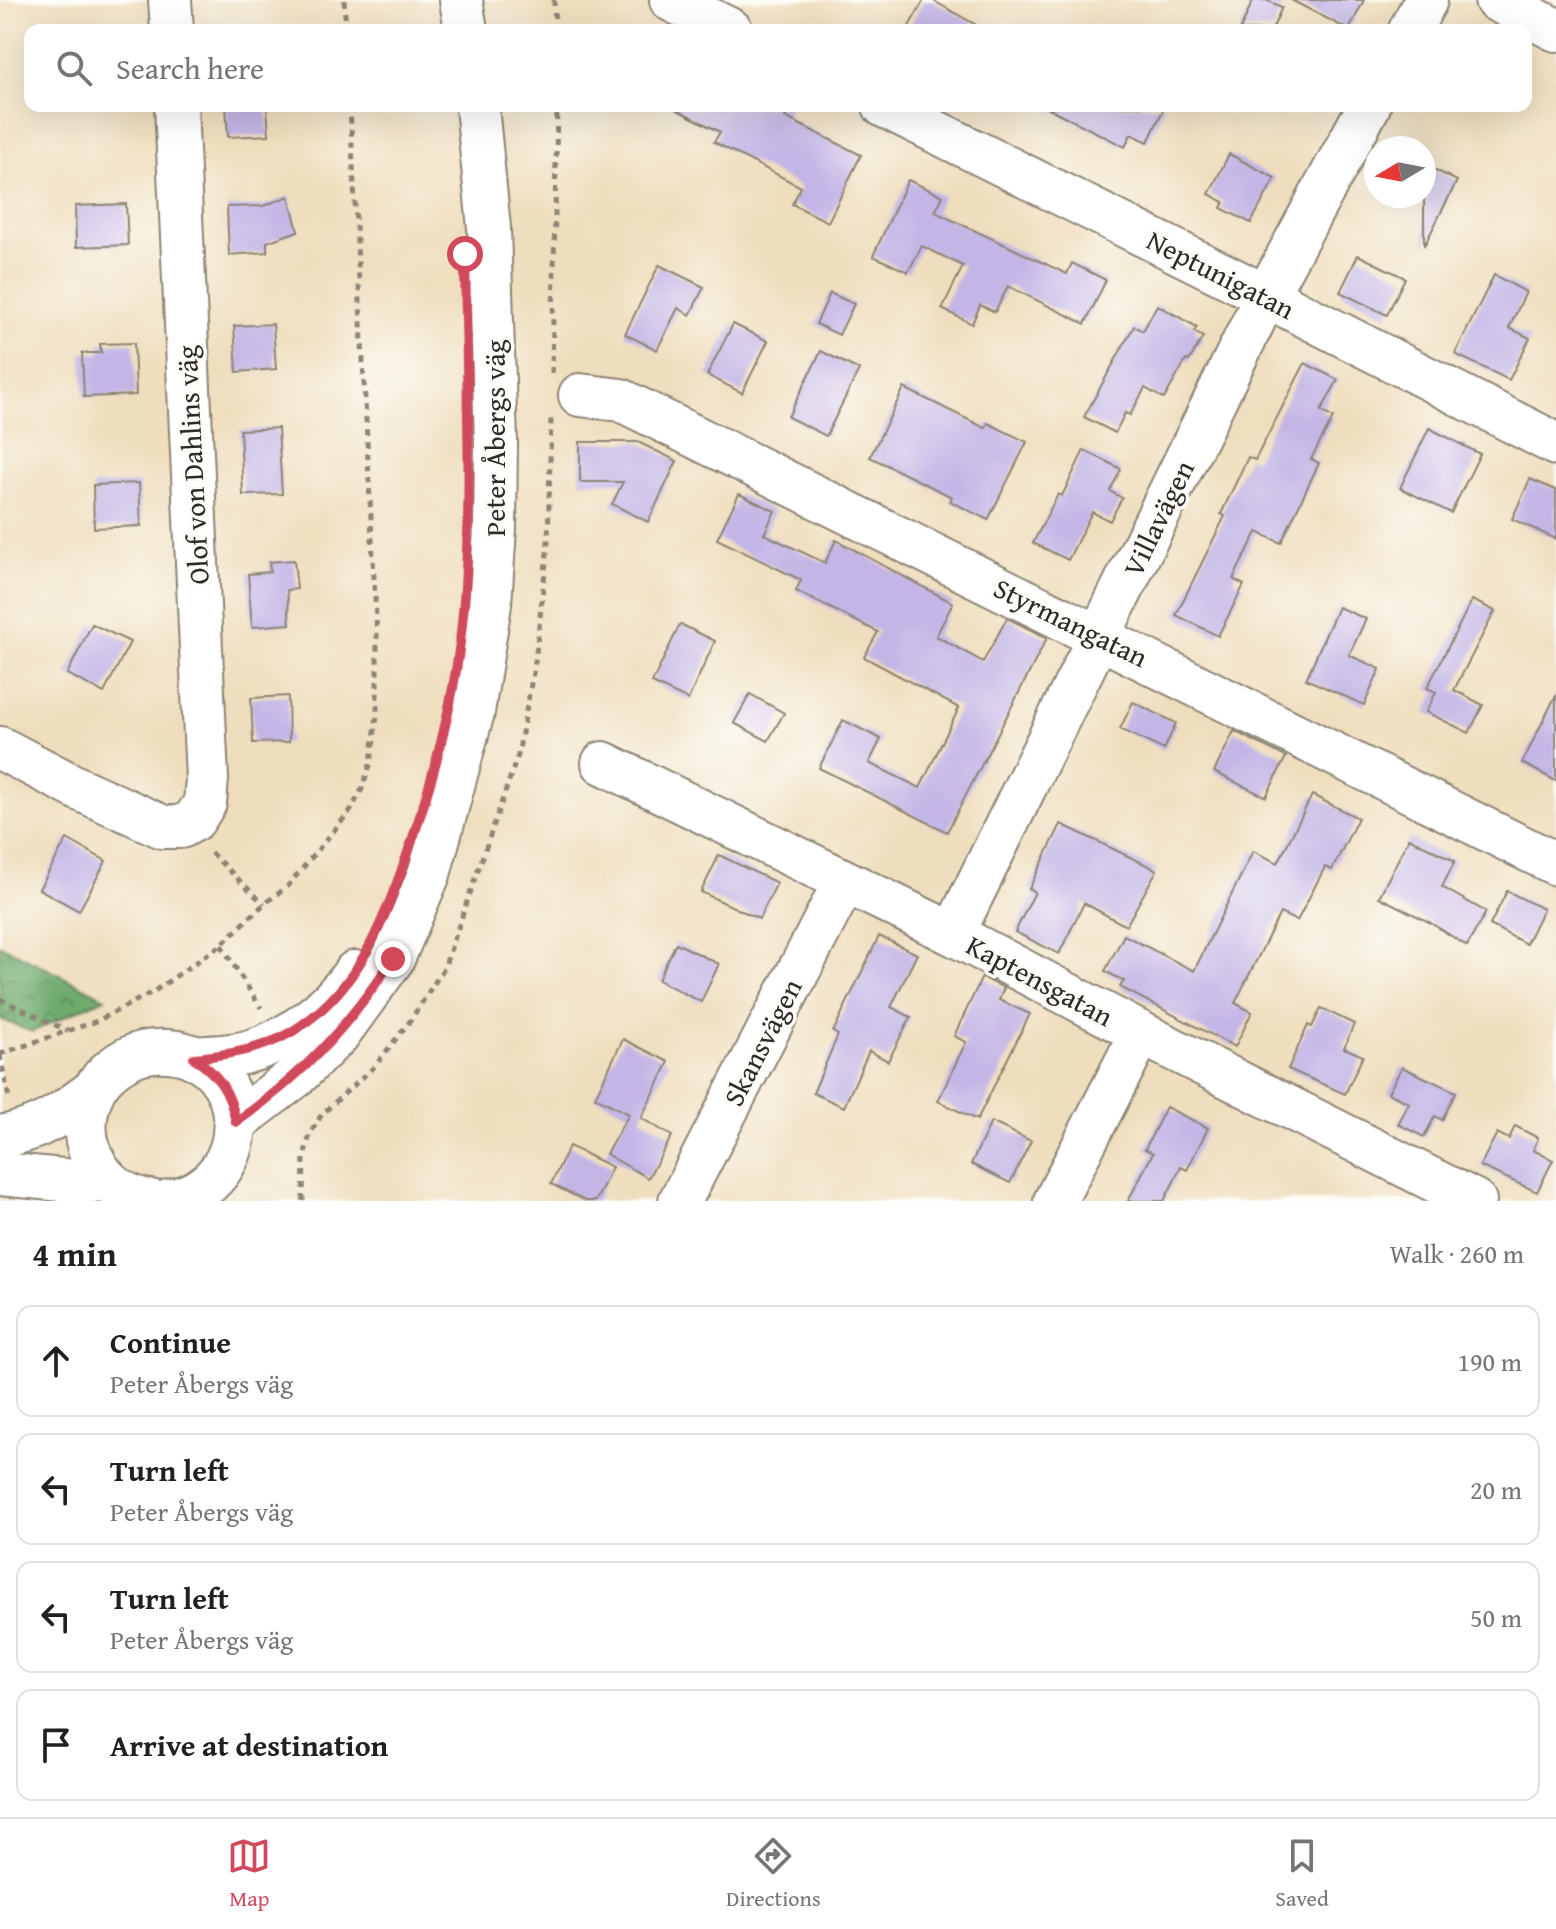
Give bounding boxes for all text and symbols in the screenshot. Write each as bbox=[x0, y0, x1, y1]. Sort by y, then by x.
search box bbox=[24, 24, 1532, 112]
icon: search bbox=[52, 46, 96, 90]
text: Search here bbox=[116, 46, 264, 90]
north arrow bbox=[1364, 136, 1436, 208]
street label: Neptunigatan bbox=[1140, 219, 1302, 329]
route start bbox=[447, 236, 483, 272]
street label: Peter Åbergs väg bbox=[474, 339, 515, 537]
street label: Olof von Dahlins väg bbox=[165, 344, 219, 586]
street label: Villavägen bbox=[1112, 453, 1204, 583]
street label: Styrmangatan bbox=[987, 567, 1155, 677]
street label: Kaptensgatan bbox=[959, 924, 1121, 1036]
route end bbox=[375, 941, 411, 977]
street label: Skansvägen bbox=[712, 971, 812, 1113]
text: 4 min bbox=[32, 1229, 117, 1278]
text: Walk · 260 m bbox=[1390, 1234, 1524, 1273]
text: Continue bbox=[110, 1320, 231, 1364]
icon: ahead bbox=[34, 1339, 78, 1383]
text: 190 m bbox=[1457, 1342, 1522, 1381]
text: Peter Åbergs väg bbox=[110, 1364, 293, 1403]
text: Turn left bbox=[110, 1448, 229, 1492]
icon: left bbox=[34, 1467, 78, 1511]
text: 20 m bbox=[1470, 1470, 1522, 1509]
text: Peter Åbergs väg bbox=[110, 1492, 293, 1531]
text: Turn left bbox=[110, 1576, 229, 1620]
icon: left bbox=[34, 1595, 78, 1639]
text: 50 m bbox=[1470, 1598, 1522, 1637]
text: Peter Åbergs väg bbox=[110, 1620, 293, 1659]
icon: arrive bbox=[34, 1723, 78, 1767]
text: Arrive at destination bbox=[110, 1723, 388, 1767]
tab: Map bbox=[227, 1834, 271, 1914]
tab: Directions bbox=[726, 1834, 821, 1914]
tab: Saved bbox=[1275, 1834, 1329, 1914]

